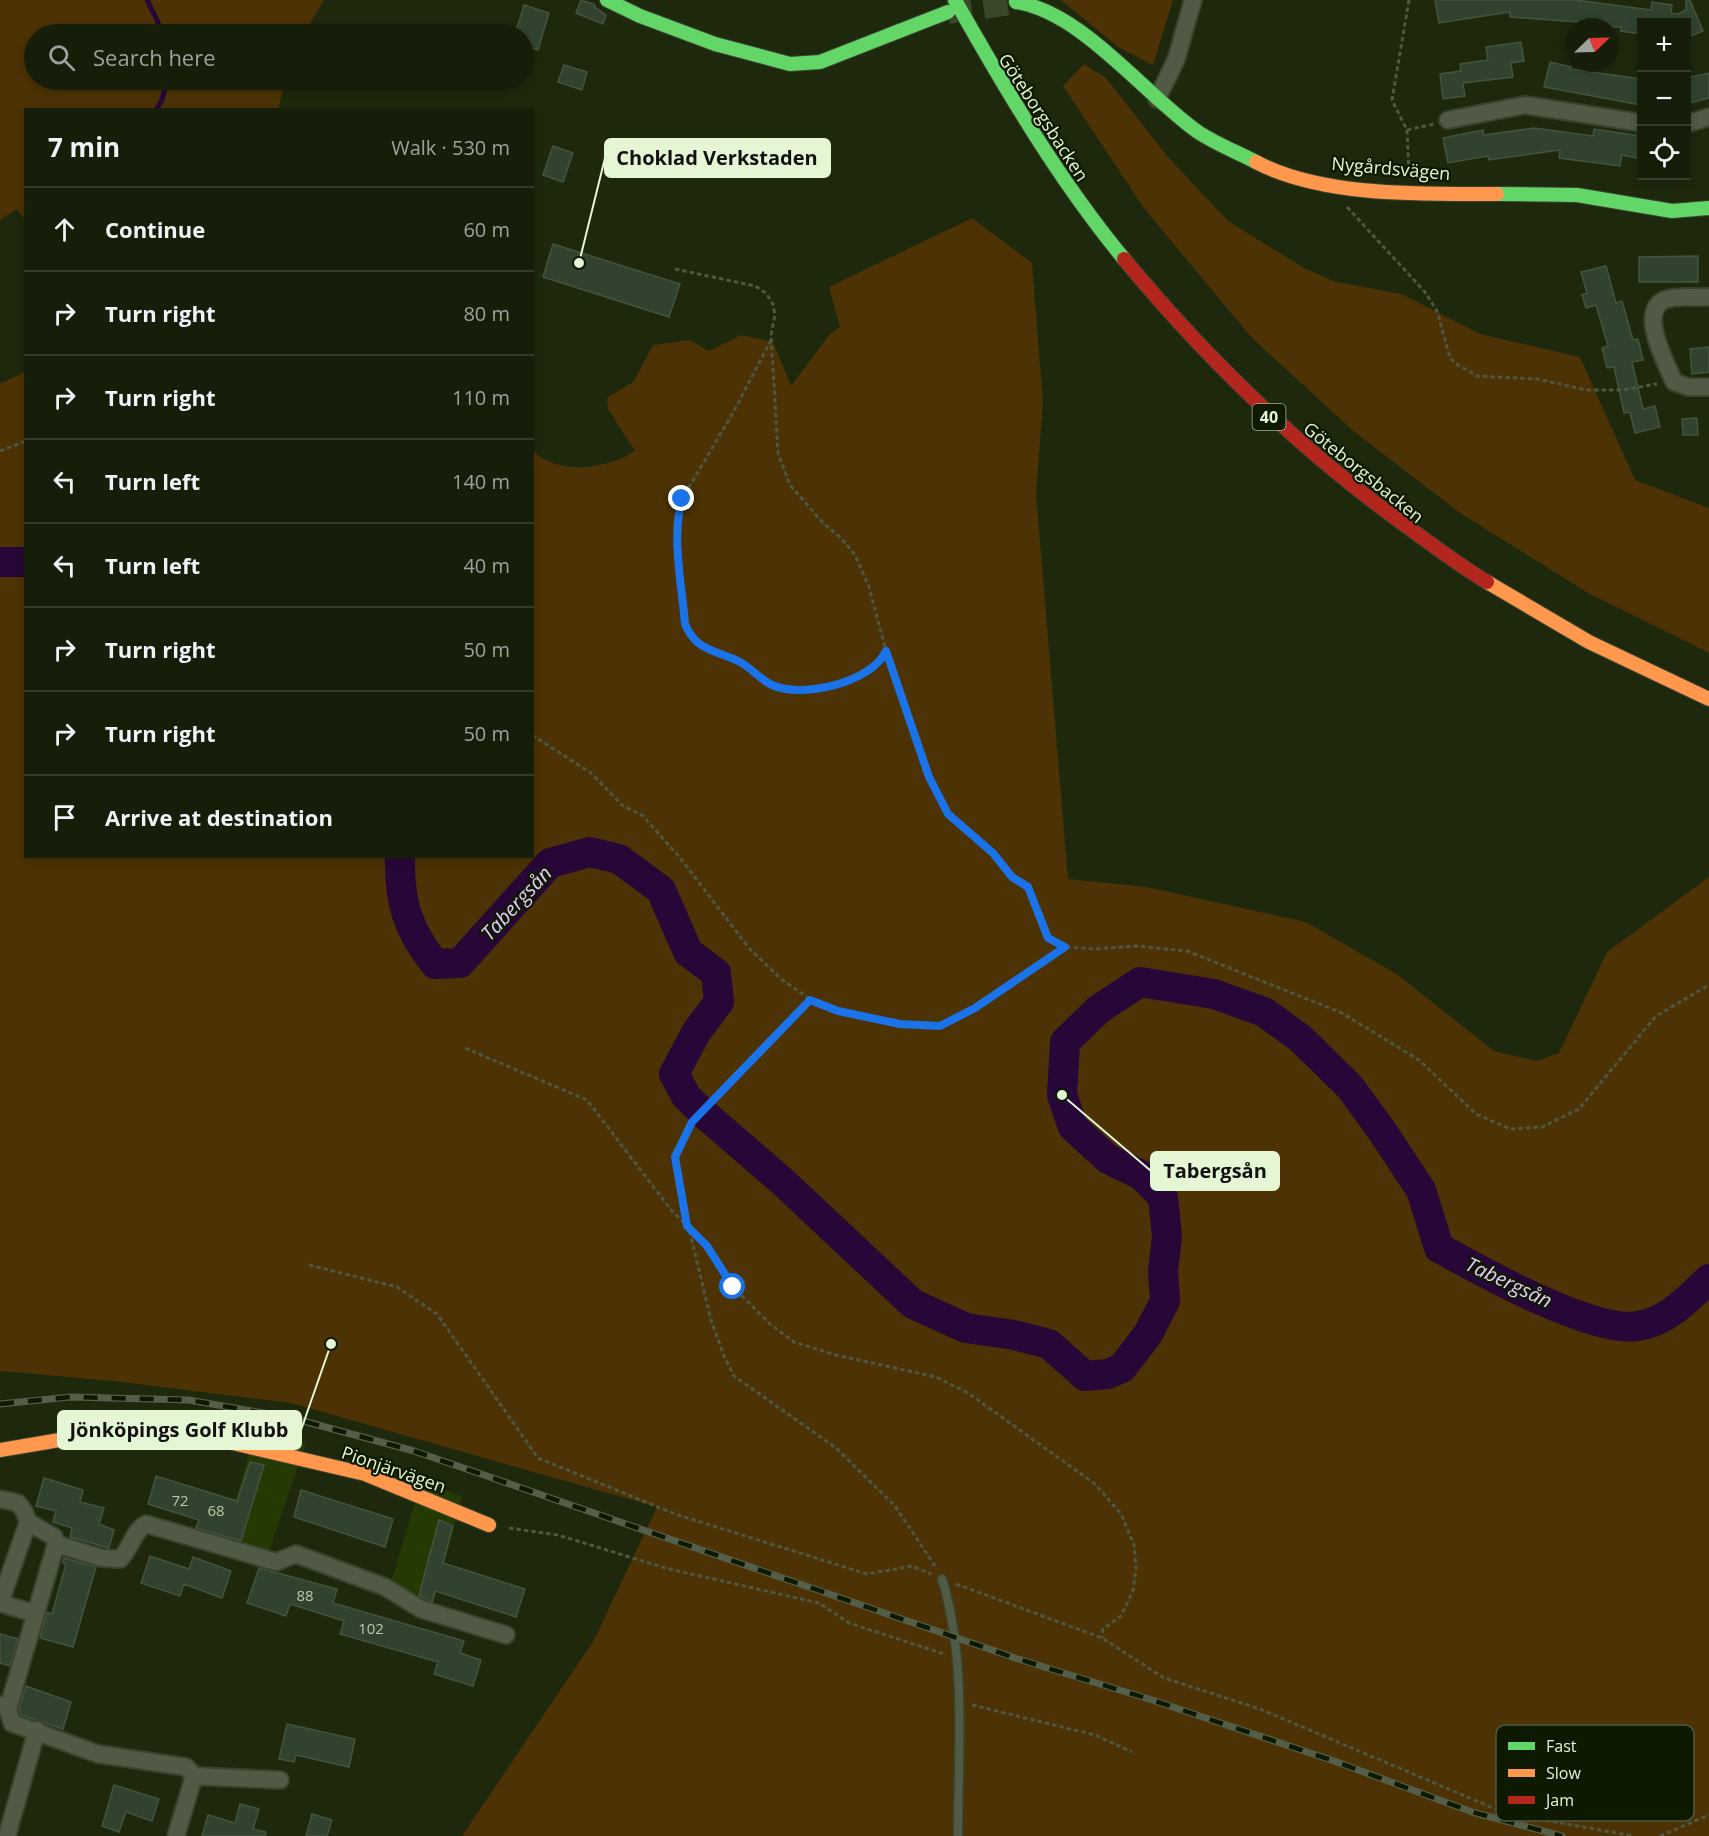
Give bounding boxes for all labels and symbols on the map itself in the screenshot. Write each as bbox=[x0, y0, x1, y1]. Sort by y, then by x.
north arrow bbox=[1565, 18, 1619, 72]
street label: Göteborgsbacken bbox=[994, 48, 1094, 186]
callout: Choklad Verkstaden bbox=[605, 139, 830, 177]
text: Choklad Verkstaden bbox=[616, 144, 818, 171]
street label: Nygårdsvägen bbox=[1331, 151, 1451, 185]
road number: 40 bbox=[1252, 404, 1286, 430]
street label: Göteborgsbacken bbox=[1299, 416, 1429, 528]
route end bbox=[668, 485, 694, 511]
water label: Tabergsån bbox=[475, 860, 557, 946]
callout: Tabergsån bbox=[1151, 1152, 1279, 1190]
text: Tabergsån bbox=[1163, 1157, 1267, 1184]
water label: Tabergsån bbox=[1461, 1250, 1557, 1314]
route start bbox=[719, 1273, 745, 1299]
callout: Jönköpings Golf Klubb bbox=[58, 1411, 301, 1449]
text: Jönköpings Golf Klubb bbox=[67, 1416, 289, 1443]
street label: Pionjärvägen bbox=[339, 1440, 449, 1498]
house number: 72 bbox=[171, 1490, 189, 1510]
house number: 68 bbox=[207, 1500, 225, 1520]
house number: 88 bbox=[296, 1585, 314, 1605]
house number: 102 bbox=[358, 1618, 384, 1638]
legend bbox=[1496, 1725, 1694, 1821]
text: Fast bbox=[1546, 1735, 1577, 1757]
text: Slow bbox=[1546, 1762, 1581, 1784]
text: Jam bbox=[1544, 1789, 1574, 1811]

